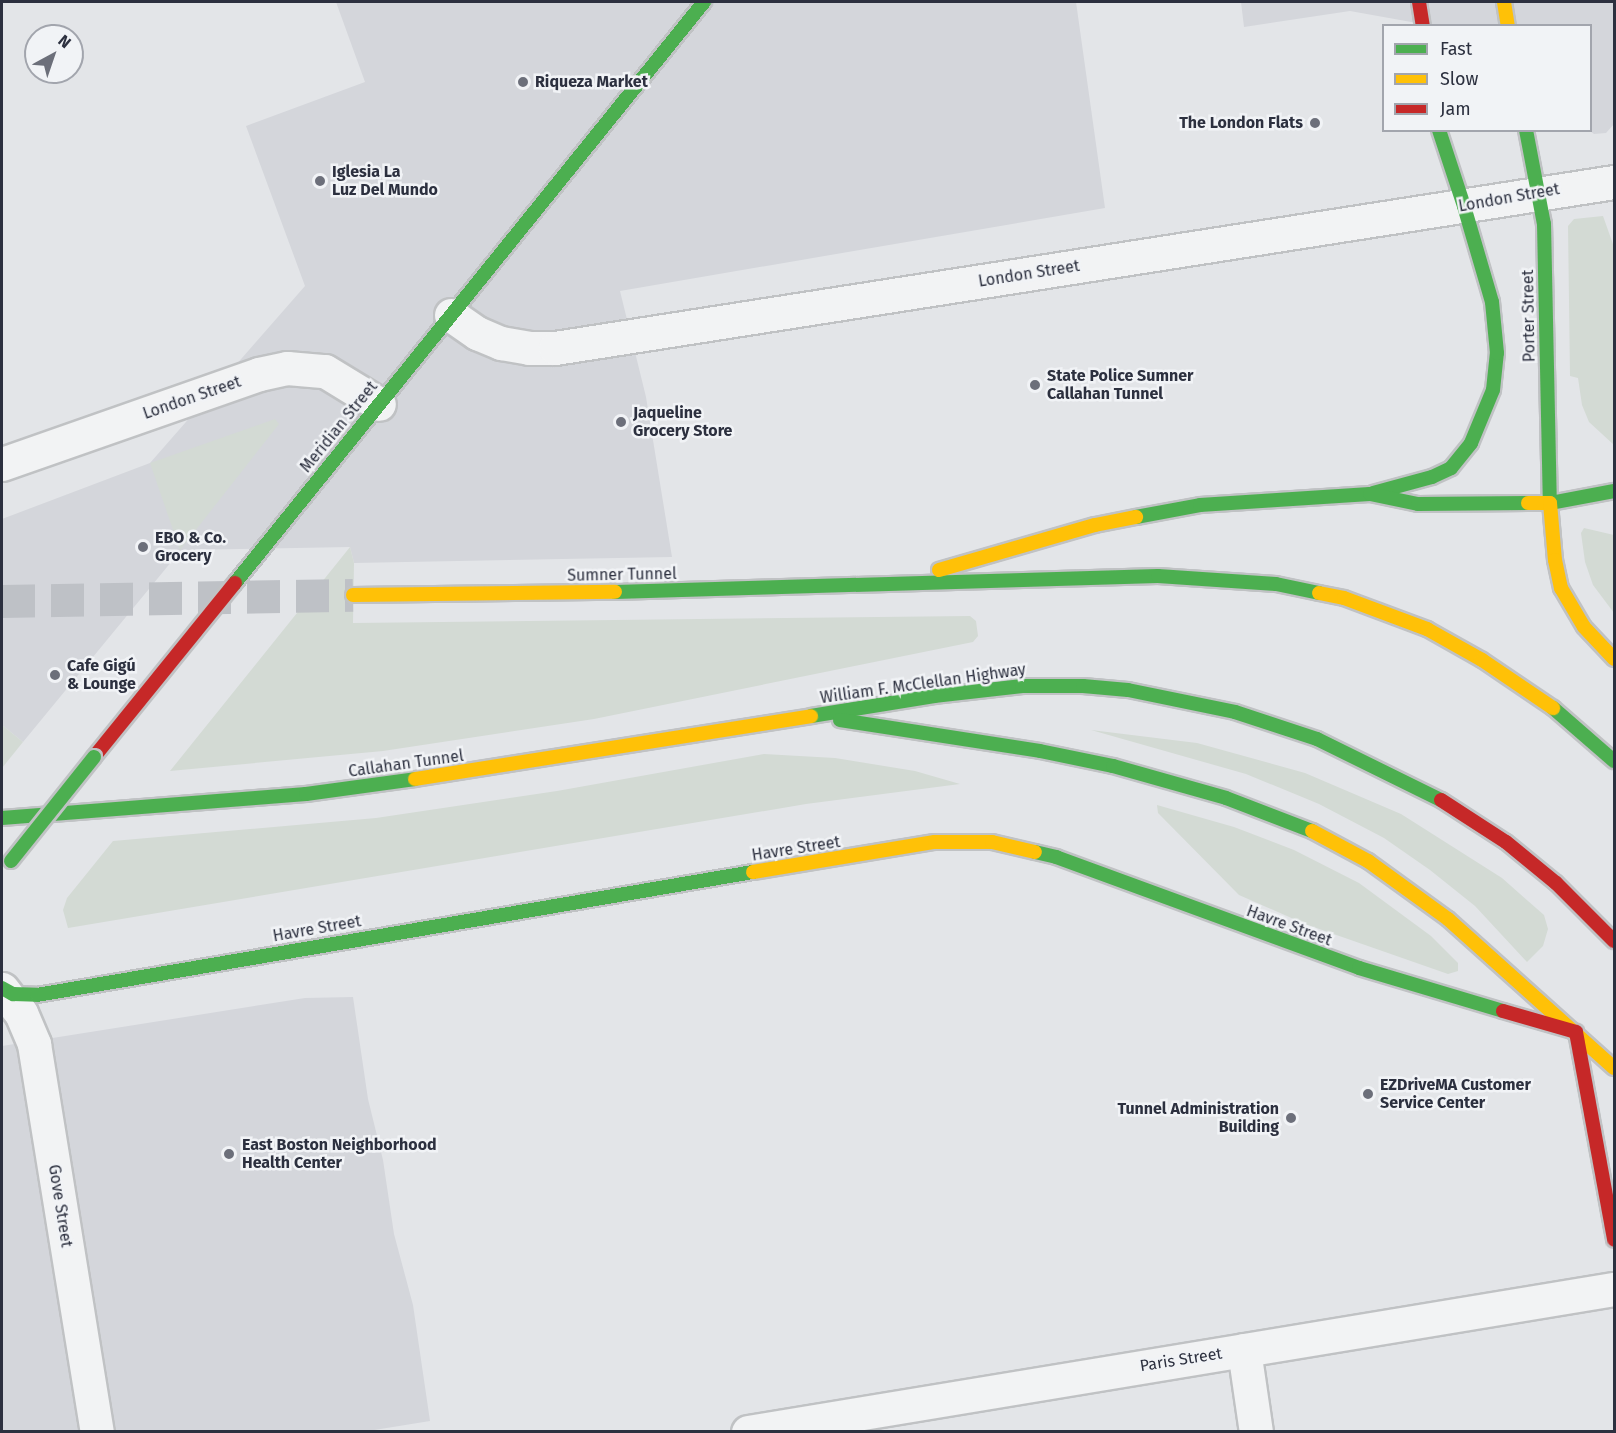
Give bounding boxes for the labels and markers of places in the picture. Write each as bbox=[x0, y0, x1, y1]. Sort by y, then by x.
place label: Riqueza Market bbox=[535, 72, 648, 92]
marker: Riqueza Market bbox=[516, 75, 530, 89]
place label: The London Flats bbox=[1179, 113, 1303, 133]
marker: The London Flats bbox=[1308, 116, 1322, 130]
place label: Iglesia La Luz Del Mundo bbox=[332, 162, 438, 200]
marker: Iglesia La Luz Del Mundo bbox=[313, 174, 327, 188]
place label: State Police Sumner Callahan Tunnel bbox=[1047, 366, 1193, 404]
marker: State Police Sumner Callahan Tunnel bbox=[1028, 378, 1042, 392]
place label: Jaqueline Grocery Store bbox=[633, 403, 732, 441]
marker: Jaqueline Grocery Store bbox=[614, 415, 628, 429]
place label: EBO & Co. Grocery bbox=[155, 528, 226, 566]
marker: EBO & Co. Grocery bbox=[136, 540, 150, 554]
place label: Cafe Gigú & Lounge bbox=[67, 656, 136, 694]
marker: Cafe Gigú & Lounge bbox=[48, 668, 62, 682]
place label: EZDriveMA Customer Service Center bbox=[1380, 1075, 1531, 1113]
marker: EZDriveMA Customer Service Center bbox=[1361, 1087, 1375, 1101]
place label: Tunnel Administration Building bbox=[1117, 1099, 1279, 1137]
marker: Tunnel Administration Building bbox=[1284, 1111, 1298, 1125]
place label: East Boston Neighborhood Health Center bbox=[242, 1135, 437, 1173]
marker: East Boston Neighborhood Health Center bbox=[220, 1145, 238, 1163]

